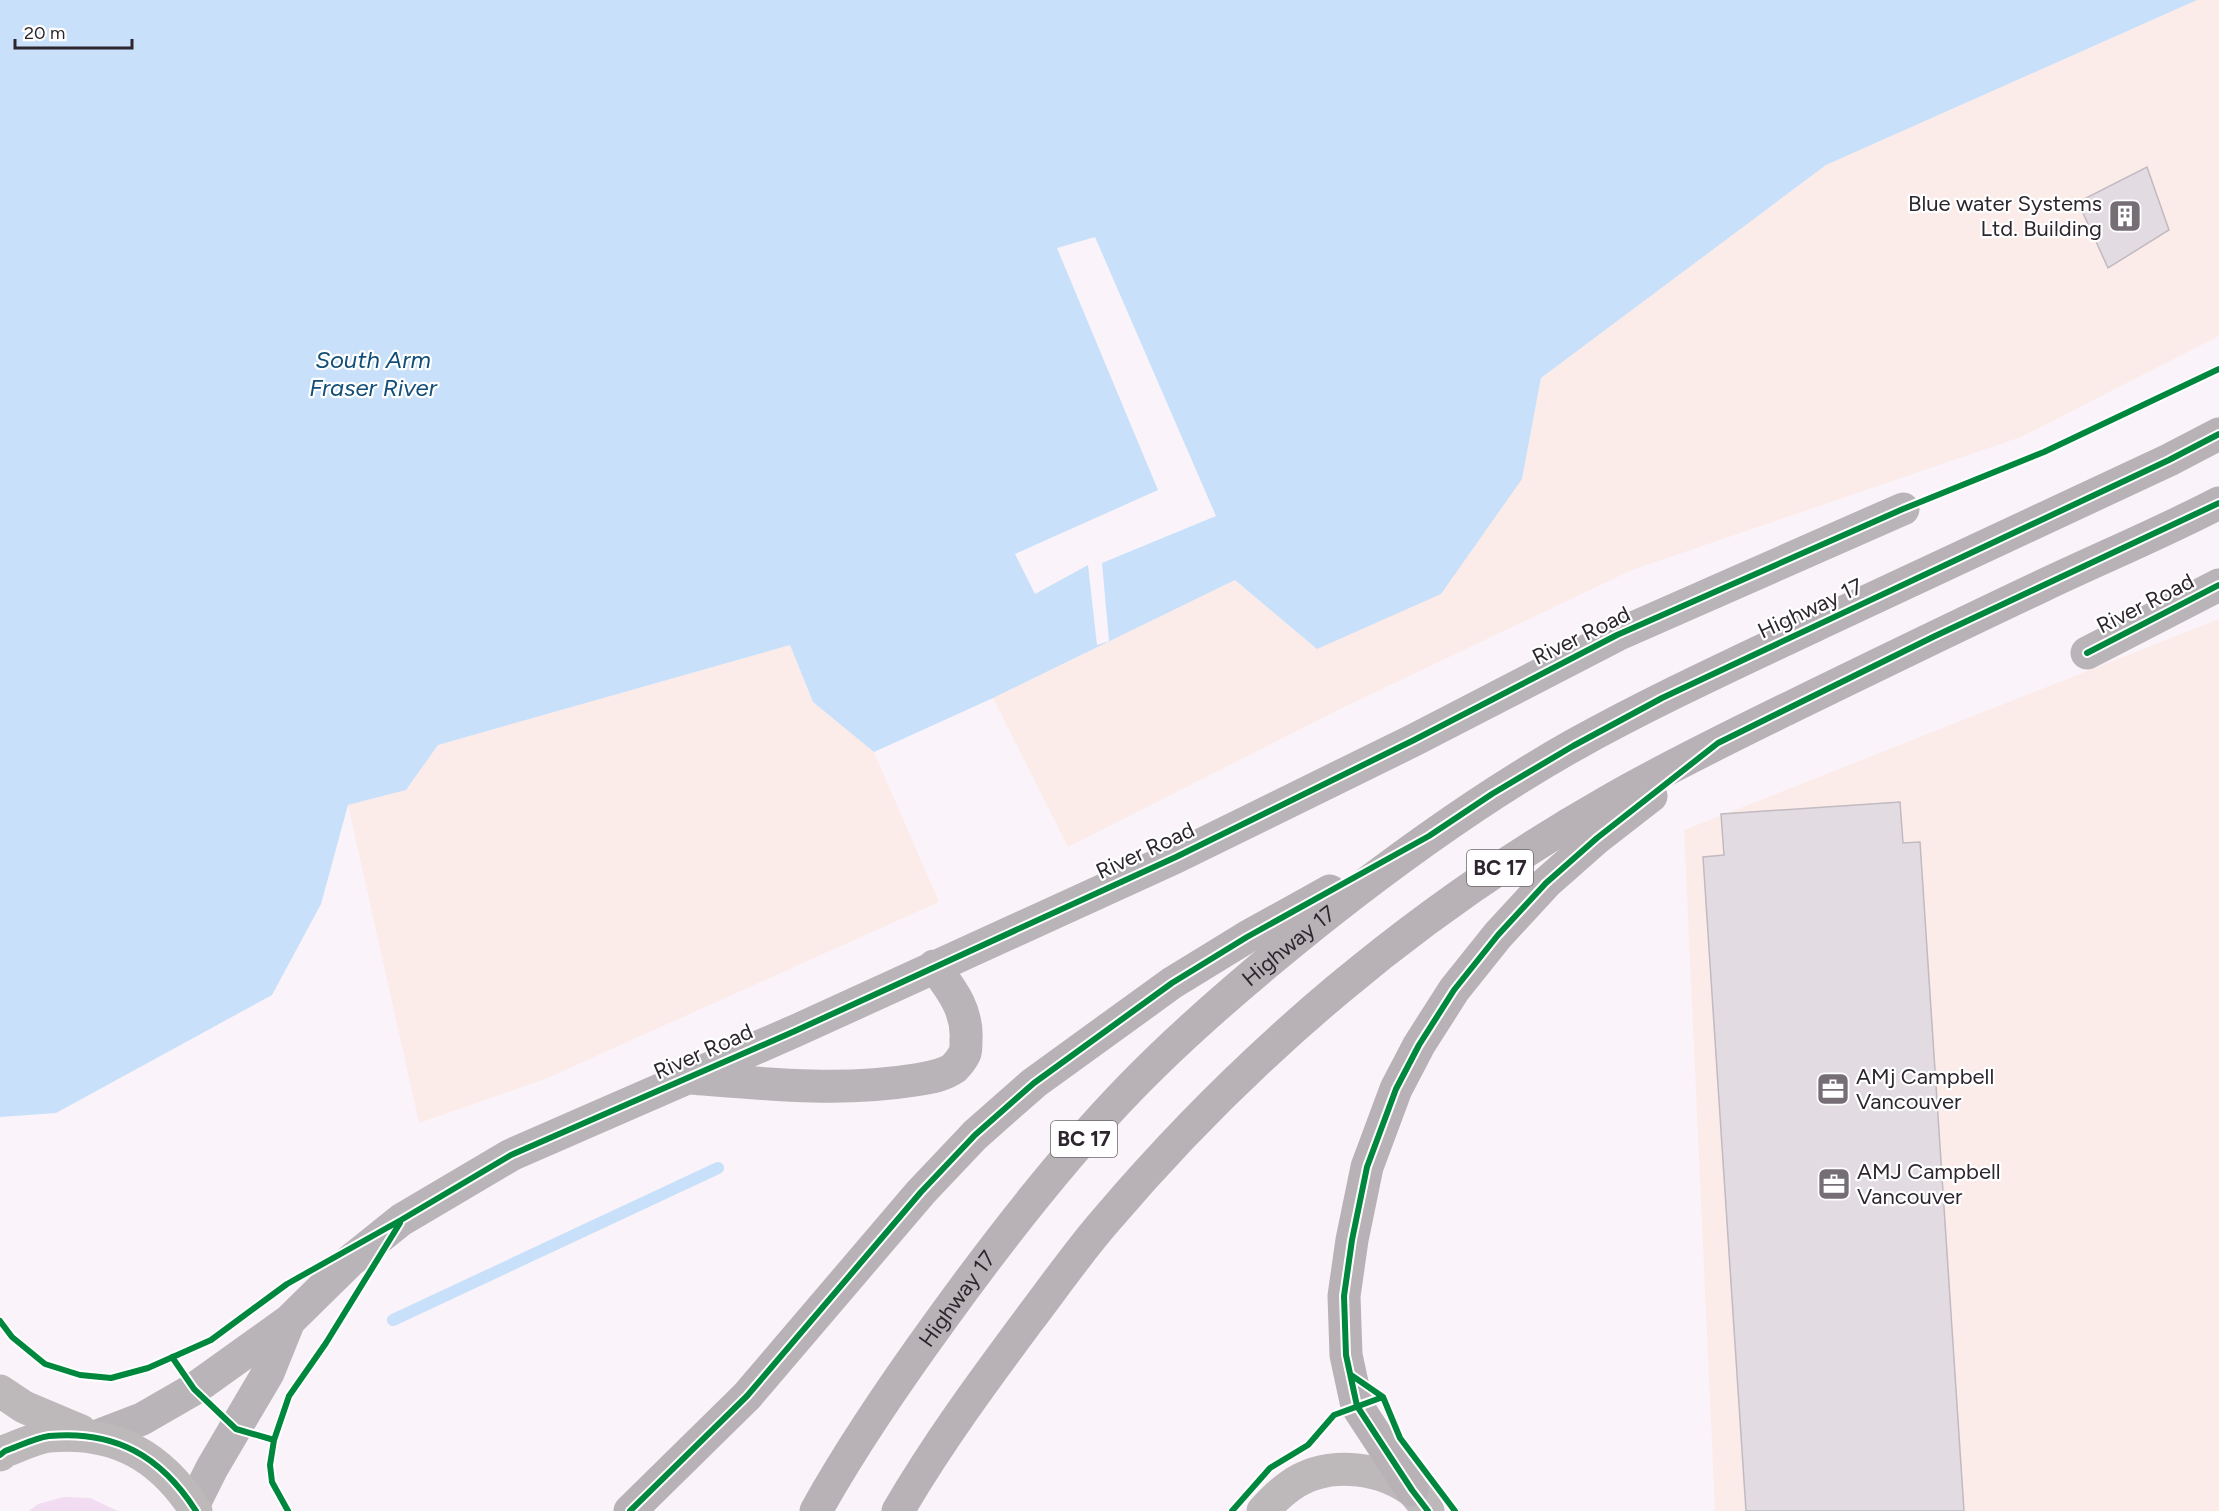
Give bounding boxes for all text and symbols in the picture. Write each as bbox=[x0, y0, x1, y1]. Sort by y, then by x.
scale bar bbox=[15, 12, 132, 50]
text: 20 m bbox=[24, 22, 65, 44]
place label: Blue water Systems Ltd. Building bbox=[1908, 190, 2102, 242]
building icon: Blue water Systems Ltd. Building bbox=[2107, 198, 2143, 234]
water label: South Arm Fraser River bbox=[309, 345, 438, 402]
street label: River Road bbox=[2092, 567, 2198, 639]
street label: Highway 17 bbox=[1753, 572, 1867, 644]
street label: River Road bbox=[1528, 600, 1635, 671]
street label: River Road bbox=[1092, 816, 1199, 885]
road number: BC 17 bbox=[1467, 850, 1533, 886]
street label: Highway 17 bbox=[1236, 900, 1341, 992]
street label: River Road bbox=[649, 1018, 757, 1085]
place label: AMj Campbell Vancouver bbox=[1856, 1063, 1994, 1115]
office icon: AMj Campbell Vancouver bbox=[1815, 1071, 1851, 1107]
road number: BC 17 bbox=[1051, 1121, 1117, 1157]
place label: AMJ Campbell Vancouver bbox=[1857, 1158, 2001, 1210]
office icon: AMJ Campbell Vancouver bbox=[1816, 1166, 1852, 1202]
street label: Highway 17 bbox=[913, 1245, 1002, 1352]

